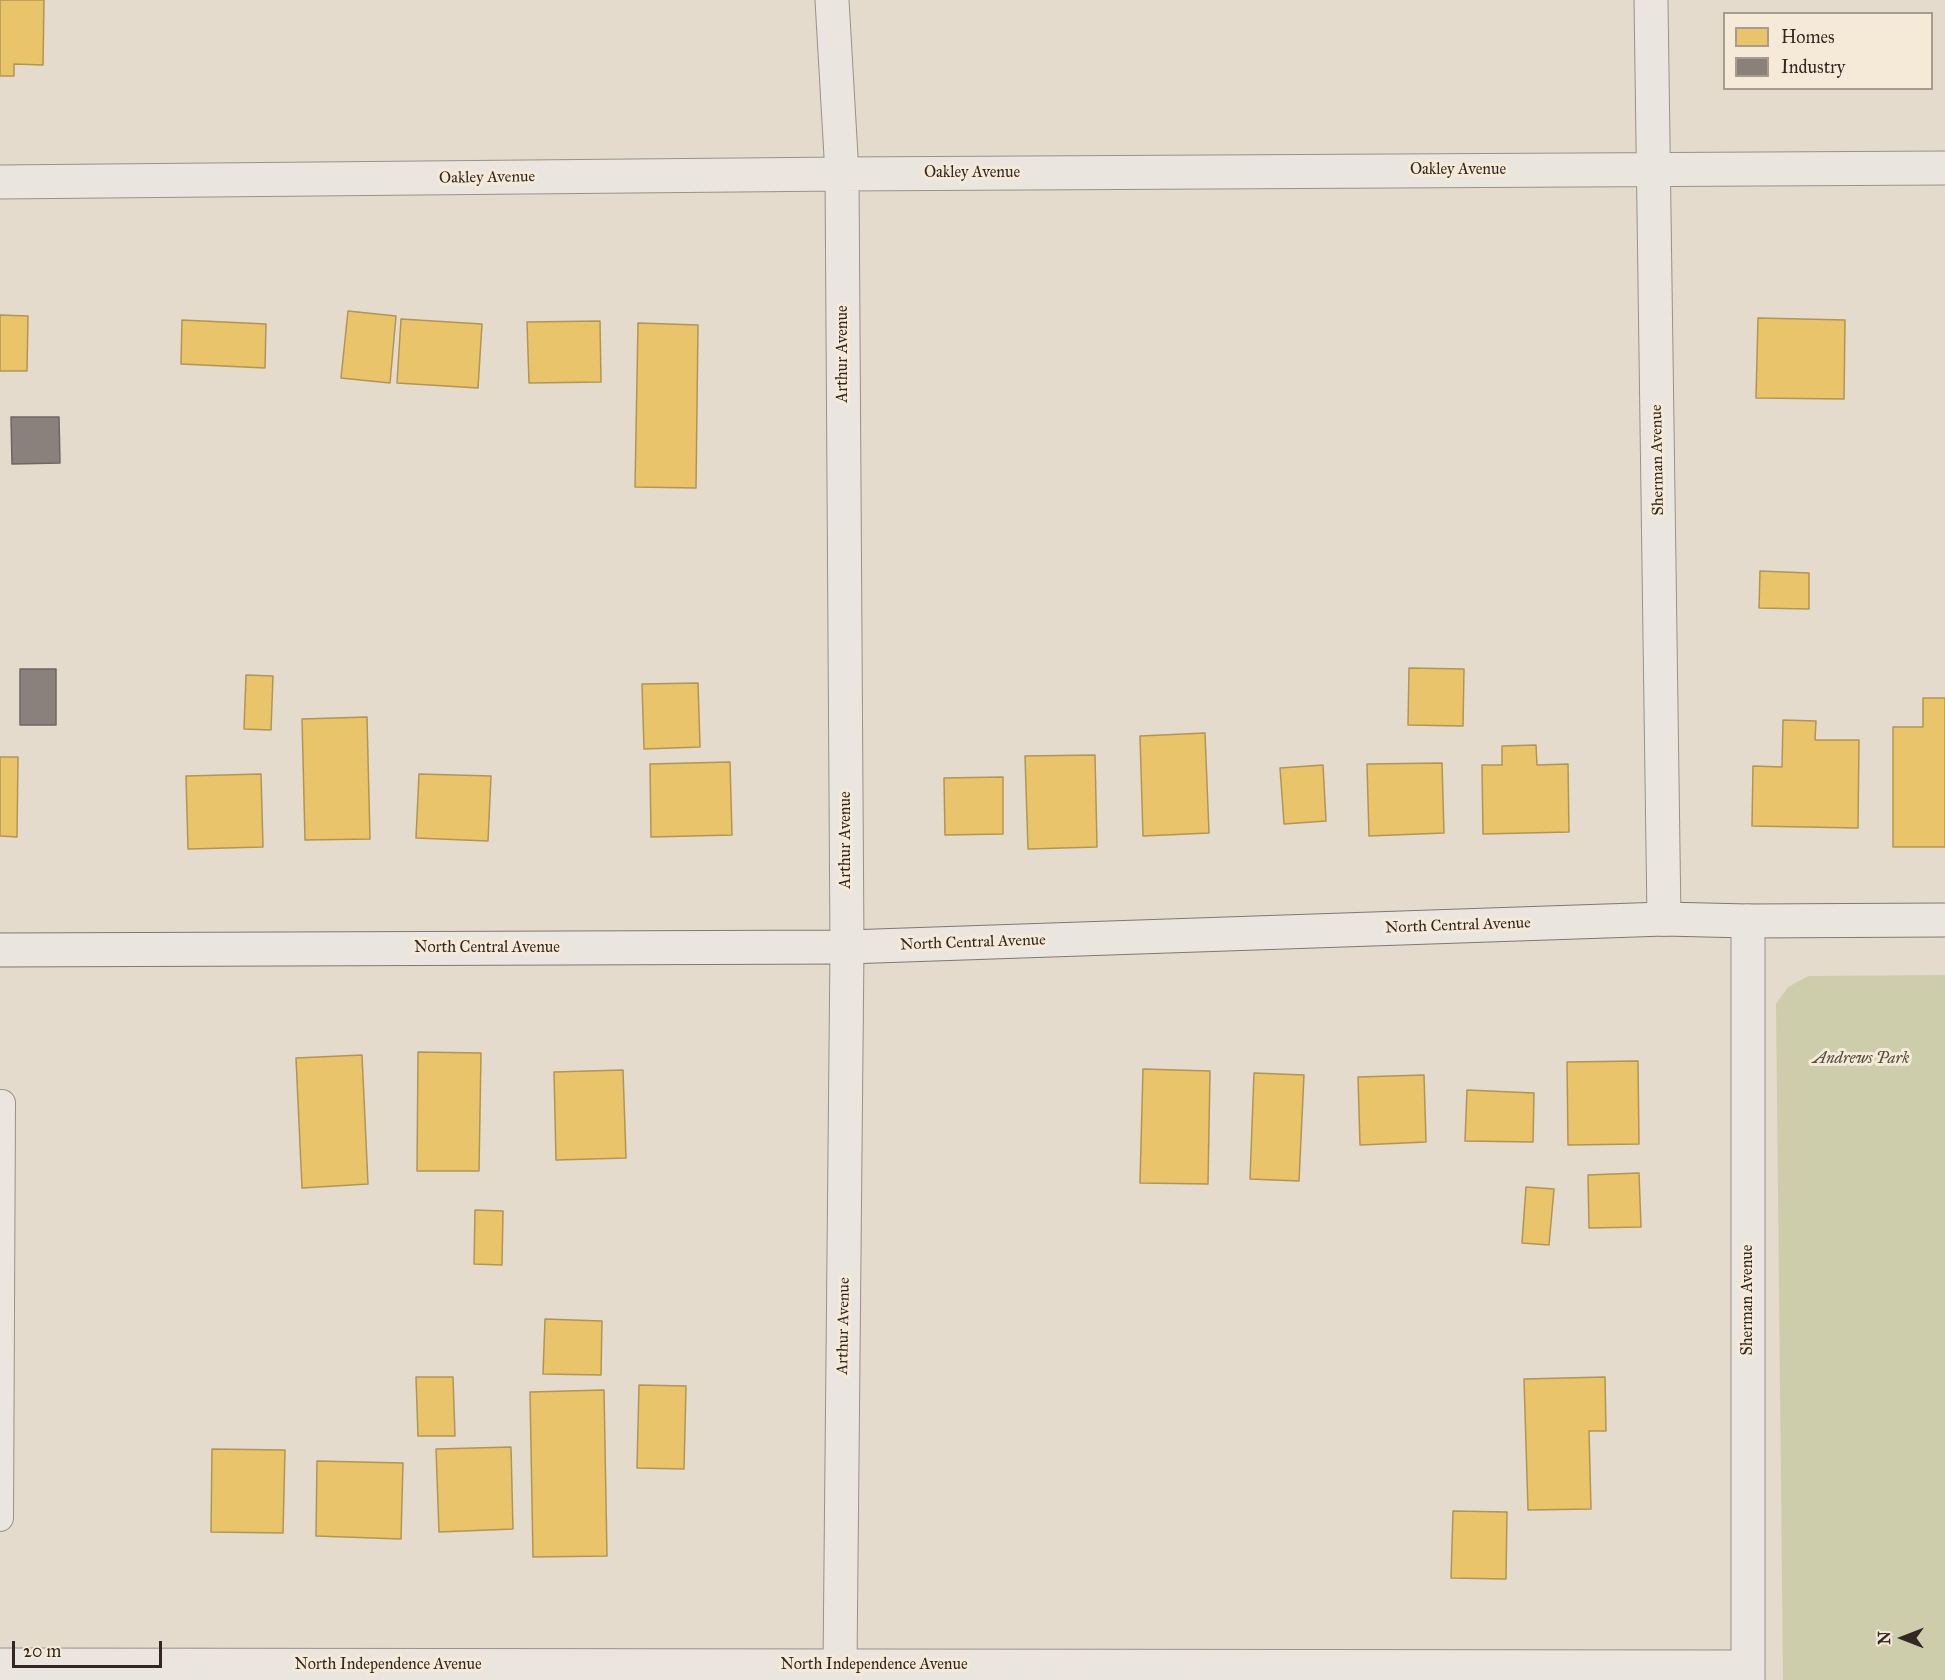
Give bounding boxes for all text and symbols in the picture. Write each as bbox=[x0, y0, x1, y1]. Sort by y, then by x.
legend bbox=[1723, 12, 1933, 90]
text: Homes bbox=[1781, 26, 1835, 48]
text: Industry bbox=[1781, 56, 1845, 78]
street label: Oakley Avenue bbox=[1410, 160, 1506, 180]
street label: Oakley Avenue bbox=[924, 163, 1020, 183]
street label: Oakley Avenue bbox=[439, 168, 535, 188]
street label: Arthur Avenue bbox=[833, 305, 853, 403]
street label: Sherman Avenue bbox=[1647, 404, 1669, 516]
street label: Arthur Avenue bbox=[836, 791, 856, 889]
street label: North Central Avenue bbox=[1385, 914, 1531, 938]
street label: North Central Avenue bbox=[900, 931, 1046, 955]
street label: North Central Avenue bbox=[414, 938, 560, 958]
park label: Andrews Park bbox=[1813, 1049, 1909, 1069]
street label: Sherman Avenue bbox=[1738, 1244, 1758, 1356]
street label: Arthur Avenue bbox=[834, 1277, 854, 1375]
north arrow bbox=[1873, 1608, 1933, 1668]
scale bar bbox=[15, 1629, 165, 1667]
text: N bbox=[1875, 1631, 1894, 1645]
text: 20 m bbox=[23, 1640, 61, 1662]
street label: North Independence Avenue bbox=[294, 1655, 482, 1675]
street label: North Independence Avenue bbox=[780, 1655, 968, 1675]

